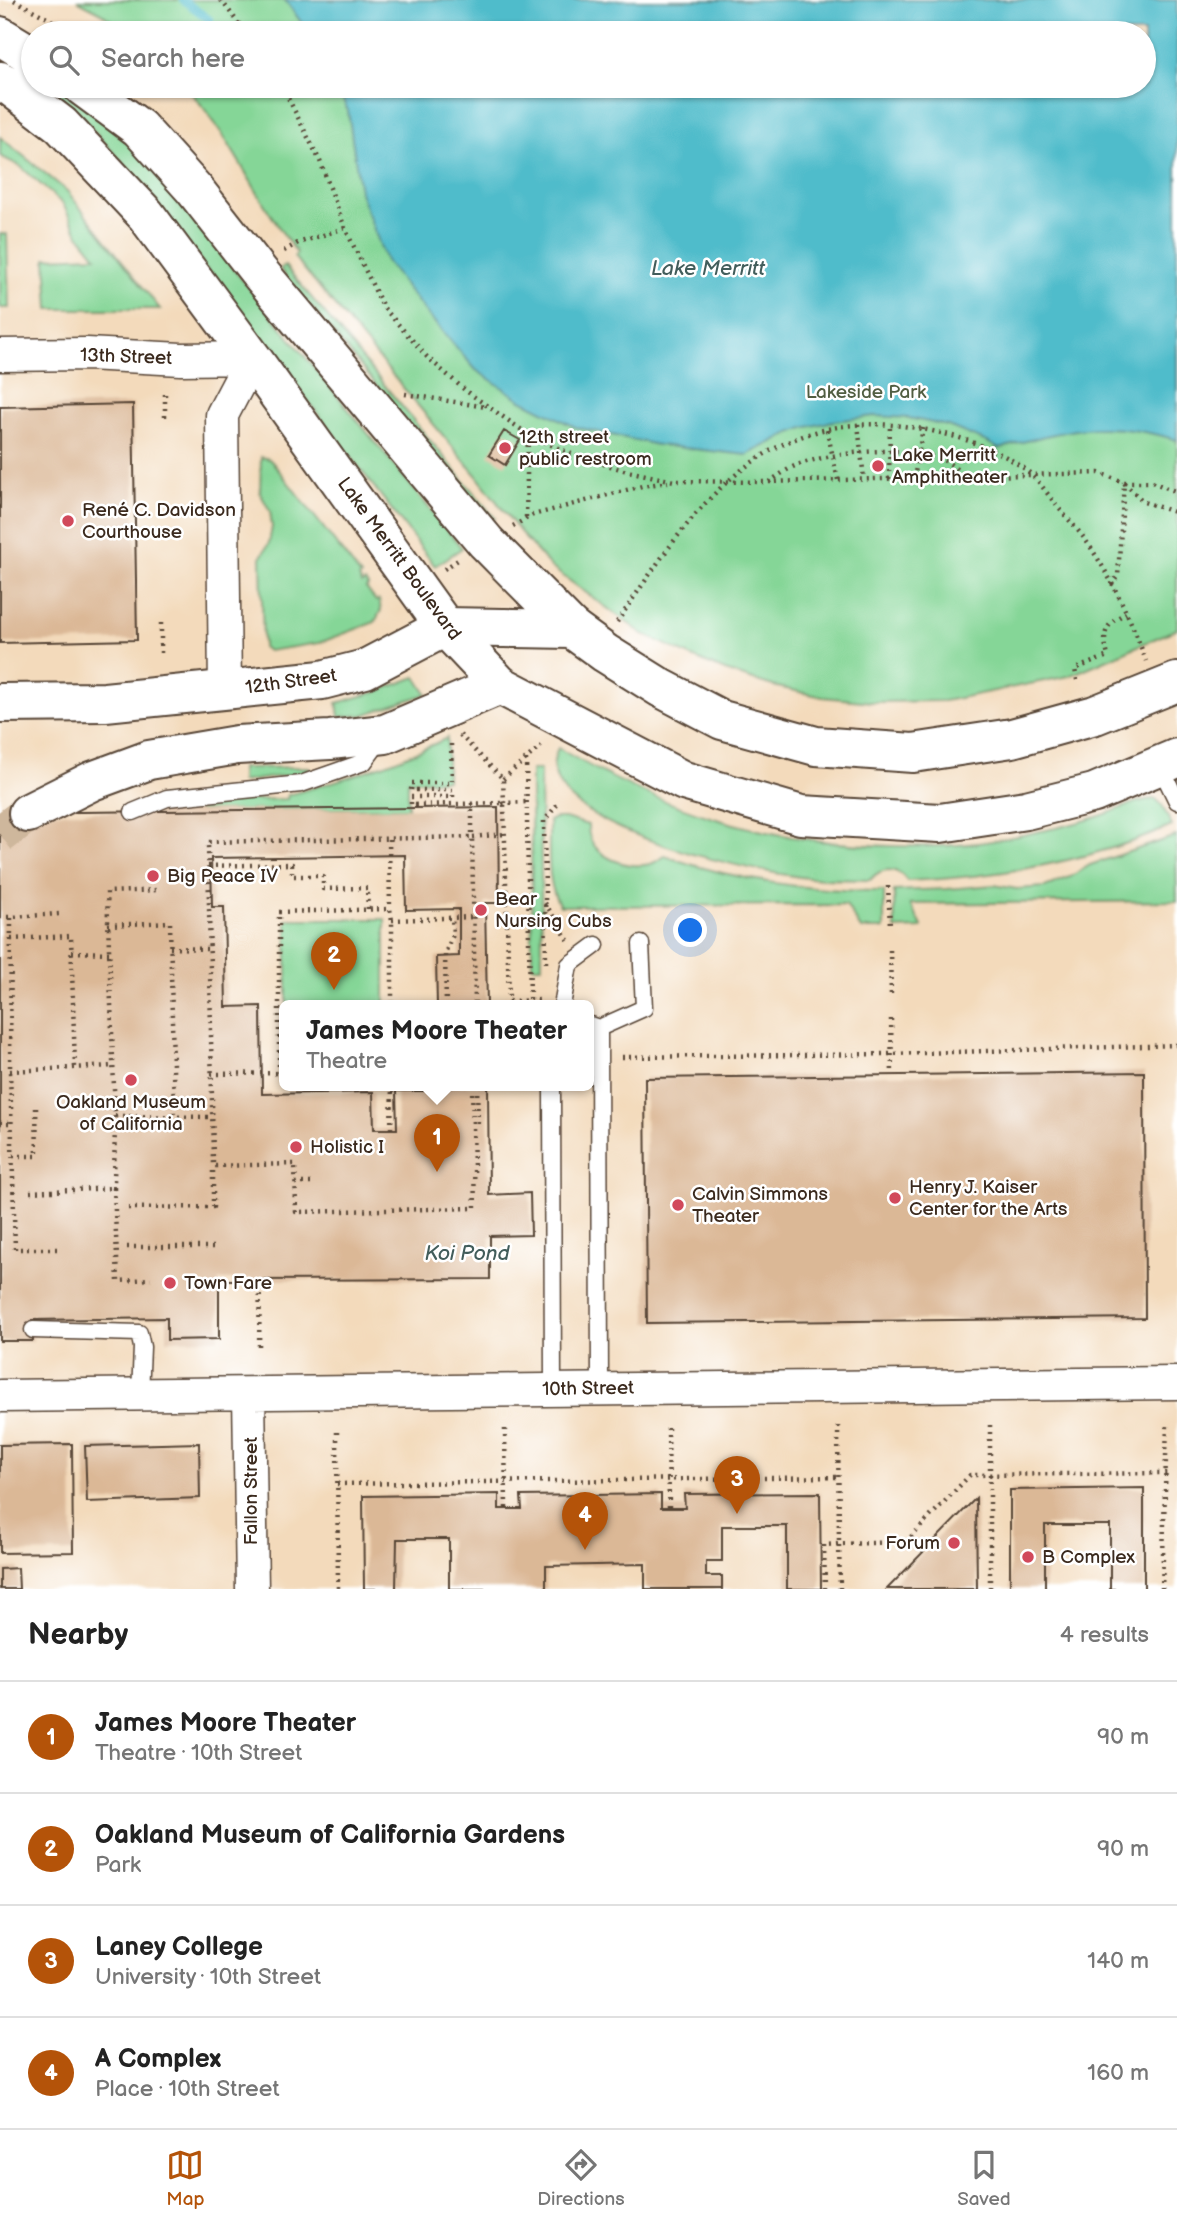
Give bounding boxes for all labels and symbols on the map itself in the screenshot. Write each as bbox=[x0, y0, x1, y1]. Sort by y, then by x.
water label: Lake Merritt bbox=[651, 256, 765, 281]
street label: 13th Street bbox=[79, 344, 173, 370]
park label: Lakeside Park bbox=[806, 381, 927, 404]
place label: 12th street public restroom bbox=[519, 426, 652, 471]
marker: 12th street public restroom bbox=[497, 440, 513, 456]
place label: Lake Merritt Amphitheater bbox=[892, 444, 1008, 489]
marker: Lake Merritt Amphitheater bbox=[870, 458, 886, 474]
street label: Lake Merritt Boulevard bbox=[332, 473, 466, 645]
place label: René C. Davidson Courthouse bbox=[82, 499, 236, 544]
marker: René C. Davidson Courthouse bbox=[60, 513, 76, 529]
street label: 12th Street bbox=[244, 664, 338, 700]
place label: Big Peace IV bbox=[167, 865, 278, 888]
marker: Big Peace IV bbox=[145, 868, 161, 884]
place label: Bear Nursing Cubs bbox=[495, 888, 612, 933]
marker: Bear Nursing Cubs bbox=[473, 902, 489, 918]
your location bbox=[673, 913, 707, 947]
pin: 2 bbox=[311, 932, 357, 990]
marker: Oakland Museum of California bbox=[123, 1072, 139, 1088]
place label: Oakland Museum of California bbox=[56, 1091, 206, 1136]
pin: 1 bbox=[414, 1114, 460, 1172]
place label: Holistic I bbox=[310, 1136, 384, 1159]
marker: Holistic I bbox=[288, 1139, 304, 1155]
place label: Henry J. Kaiser Center for the Arts bbox=[909, 1176, 1067, 1221]
place label: Calvin Simmons Theater bbox=[692, 1183, 828, 1228]
marker: Henry J. Kaiser Center for the Arts bbox=[887, 1190, 903, 1206]
marker: Calvin Simmons Theater bbox=[670, 1197, 686, 1213]
water label: Koi Pond bbox=[424, 1241, 510, 1266]
place label: Town Fare bbox=[184, 1272, 272, 1295]
marker: Town Fare bbox=[162, 1275, 178, 1291]
street label: 10th Street bbox=[542, 1377, 634, 1401]
street label: Fallon Street bbox=[240, 1437, 263, 1545]
pin: 3 bbox=[714, 1456, 760, 1514]
pin: 4 bbox=[562, 1492, 608, 1550]
place label: Forum bbox=[885, 1532, 940, 1555]
marker: Forum bbox=[946, 1535, 962, 1551]
place label: B Complex bbox=[1042, 1546, 1135, 1569]
marker: B Complex bbox=[1020, 1549, 1036, 1565]

